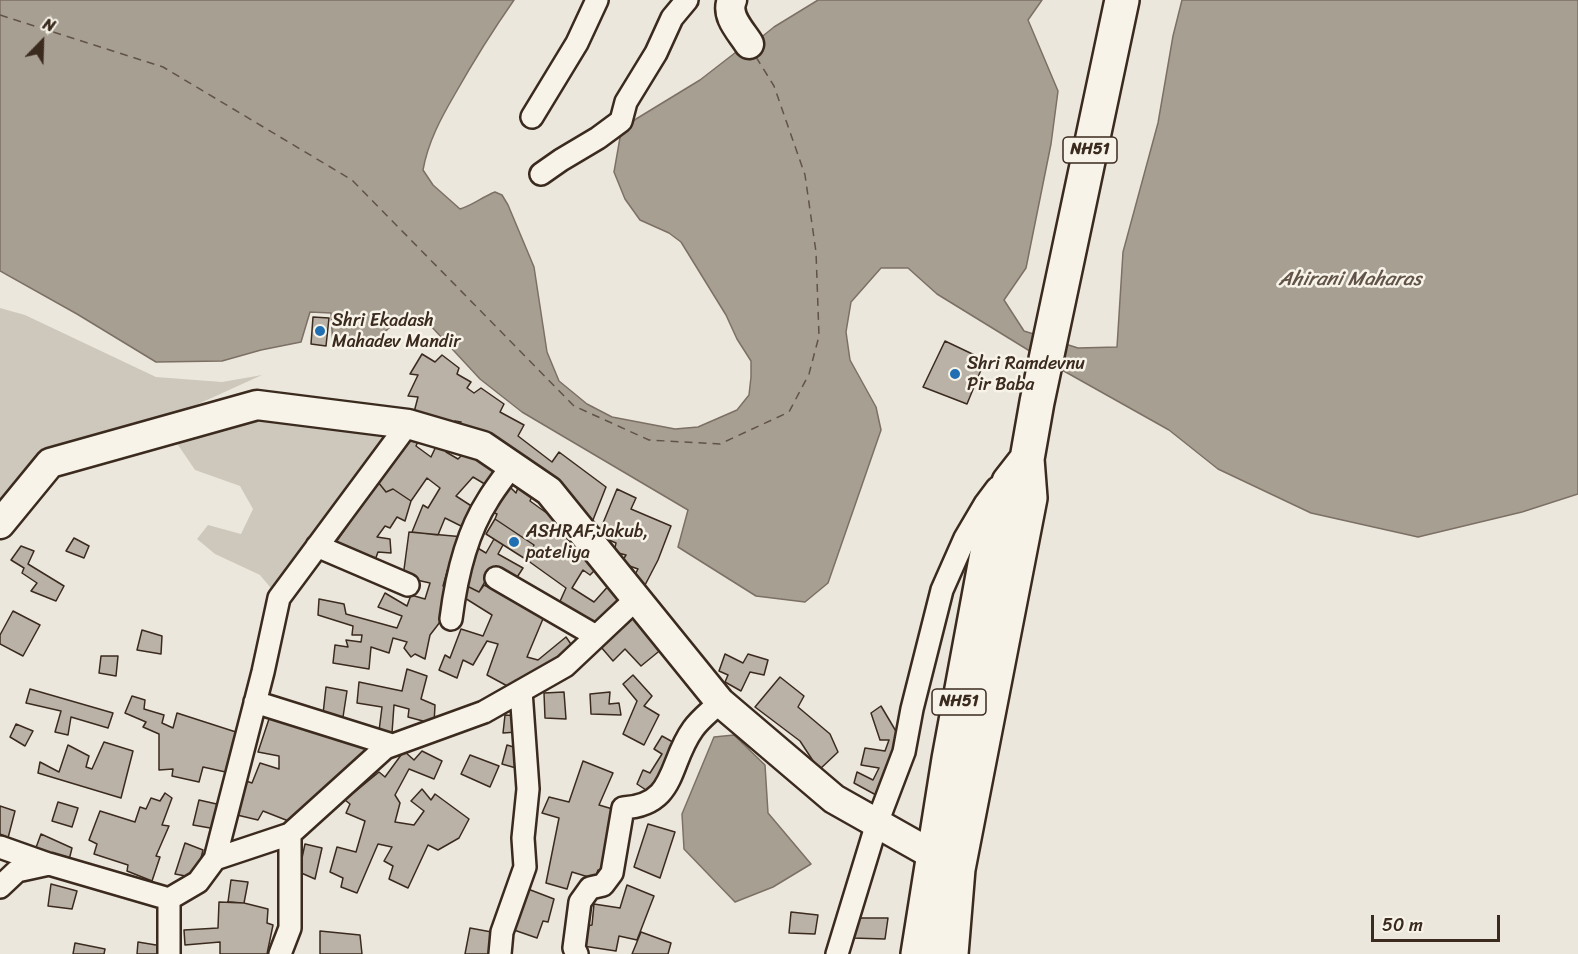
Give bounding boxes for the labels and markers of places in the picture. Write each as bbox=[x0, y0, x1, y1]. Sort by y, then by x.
place label: Shri Ekadash Mahadev Mandir bbox=[332, 310, 461, 352]
marker: Shri Ekadash Mahadev Mandir bbox=[313, 324, 327, 338]
place label: Shri Ramdevnu Pir Baba bbox=[967, 353, 1085, 395]
marker: Shri Ramdevnu Pir Baba bbox=[948, 367, 962, 381]
place label: ASHRAF,Jakub, pateliya bbox=[526, 521, 648, 564]
marker: ASHRAF,Jakub, pateliya bbox=[507, 535, 521, 549]

